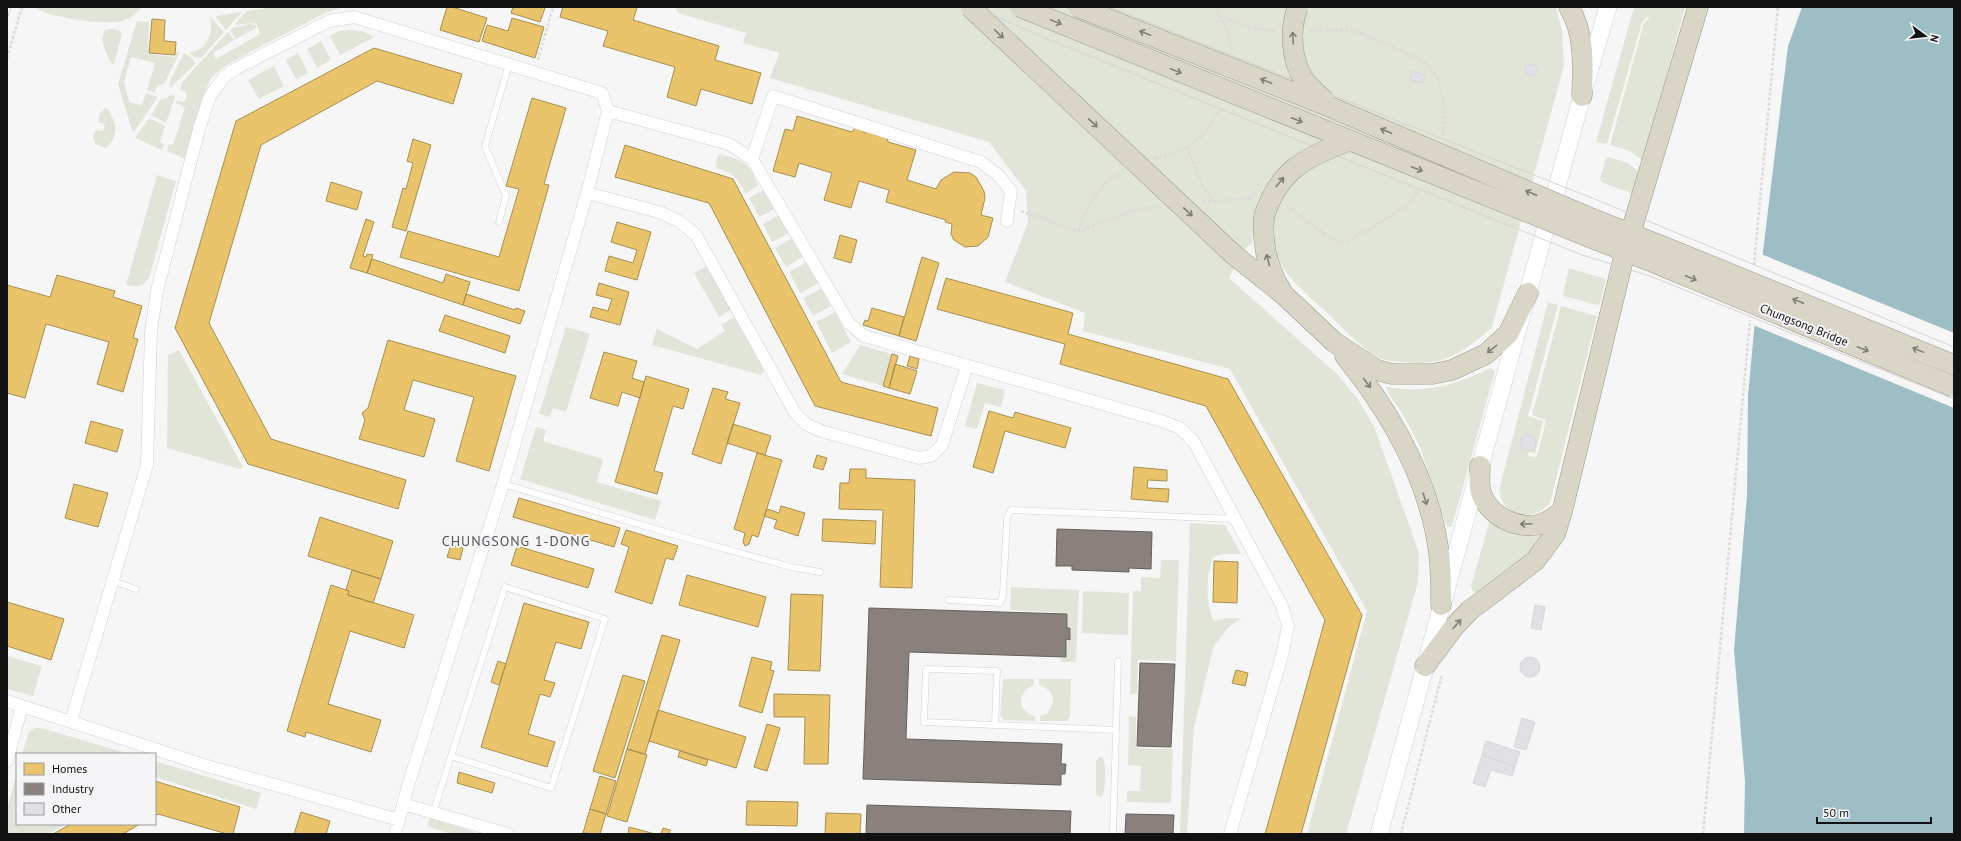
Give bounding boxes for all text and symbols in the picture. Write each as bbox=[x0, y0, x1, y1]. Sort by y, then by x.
north arrow bbox=[1905, 16, 1945, 56]
one-way arrow bbox=[1049, 18, 1061, 26]
one-way arrow bbox=[993, 29, 1003, 38]
one-way arrow bbox=[1139, 29, 1151, 37]
one-way arrow bbox=[1289, 32, 1297, 45]
text: N bbox=[1927, 33, 1942, 44]
one-way arrow bbox=[1170, 68, 1182, 75]
one-way arrow bbox=[1260, 77, 1272, 85]
one-way arrow bbox=[1290, 117, 1302, 124]
one-way arrow bbox=[1088, 118, 1098, 128]
one-way arrow bbox=[1380, 126, 1392, 134]
one-way arrow bbox=[1411, 165, 1423, 173]
one-way arrow bbox=[1276, 177, 1285, 188]
one-way arrow bbox=[1526, 188, 1538, 196]
one-way arrow bbox=[1183, 207, 1193, 217]
one-way arrow bbox=[1264, 254, 1271, 267]
one-way arrow bbox=[1684, 275, 1696, 283]
one-way arrow bbox=[1792, 297, 1804, 305]
street label: Chungsong Bridge bbox=[1758, 300, 1851, 349]
one-way arrow bbox=[1487, 345, 1498, 353]
one-way arrow bbox=[1856, 346, 1868, 354]
one-way arrow bbox=[1912, 346, 1924, 354]
one-way arrow bbox=[1363, 378, 1371, 389]
one-way arrow bbox=[1422, 492, 1429, 505]
one-way arrow bbox=[1520, 520, 1533, 528]
district label: CHUNGSONG 1-DONG bbox=[442, 532, 590, 550]
one-way arrow bbox=[1453, 619, 1462, 629]
legend bbox=[16, 753, 156, 825]
text: Homes bbox=[52, 761, 87, 776]
text: Industry bbox=[52, 781, 94, 796]
scale bar bbox=[1817, 799, 1931, 825]
text: Other bbox=[52, 801, 81, 816]
text: 50 m bbox=[1823, 805, 1849, 820]

